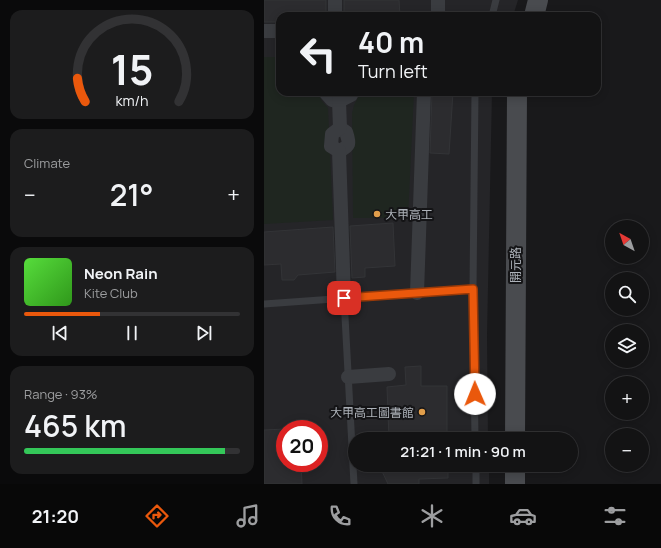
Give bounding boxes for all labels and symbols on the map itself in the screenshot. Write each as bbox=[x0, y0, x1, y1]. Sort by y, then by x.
place label: 大甲高工 bbox=[385, 206, 433, 223]
marker: 大甲高工 bbox=[372, 209, 382, 219]
north arrow bbox=[605, 220, 649, 264]
street label: 開元路 bbox=[507, 247, 524, 283]
pin bbox=[327, 281, 361, 315]
position arrow bbox=[454, 373, 496, 415]
place label: 大甲高工圖書館 bbox=[330, 404, 414, 421]
marker: 大甲高工圖書館 bbox=[417, 407, 427, 417]
speed limit sign: 20 bbox=[276, 420, 328, 472]

